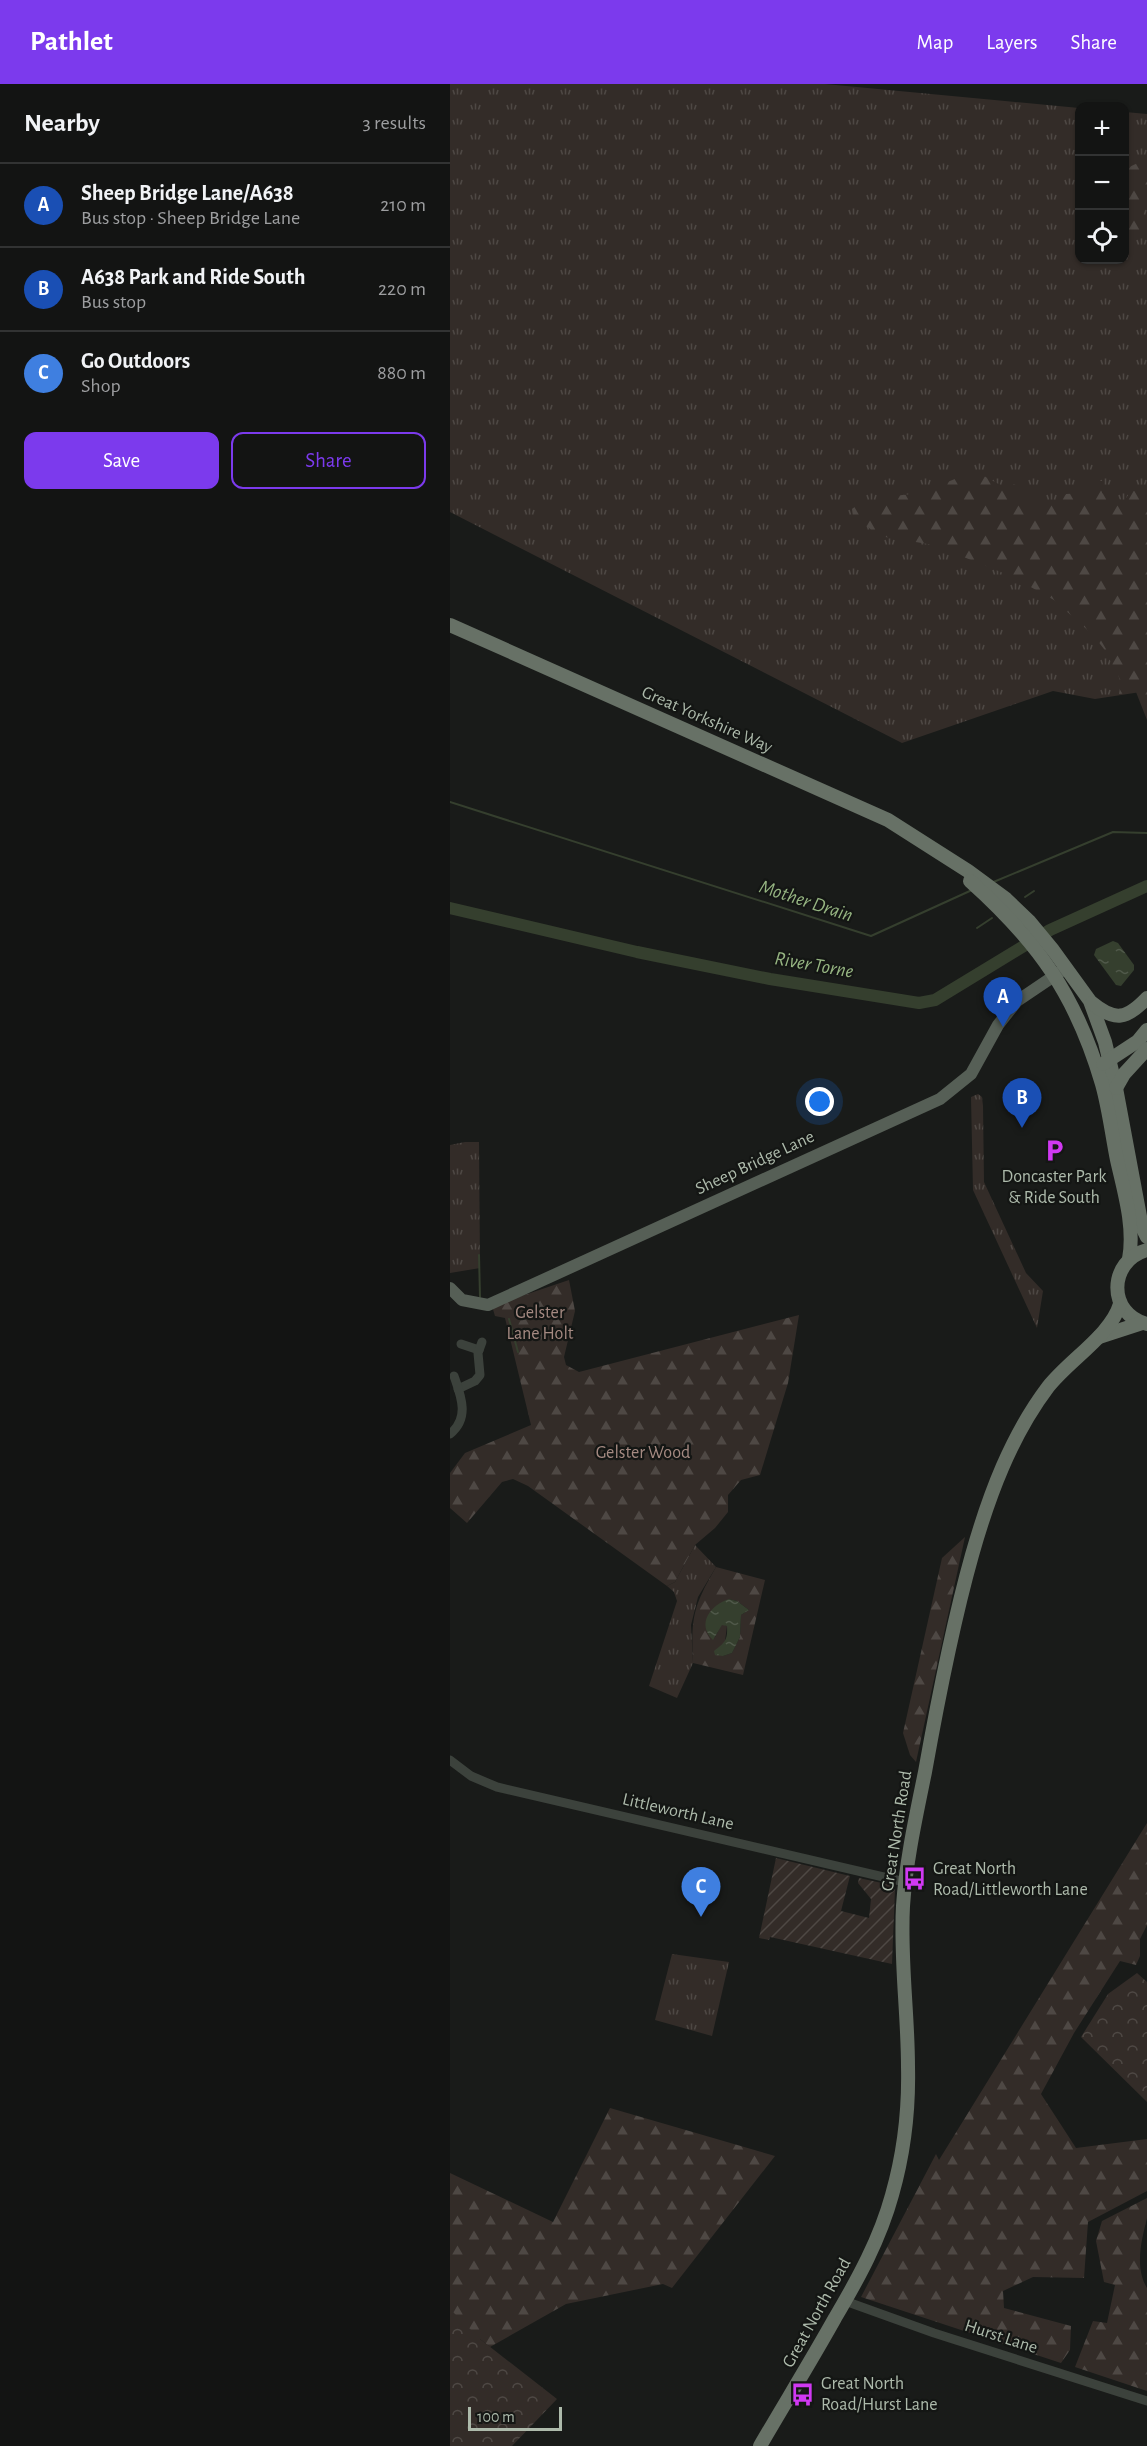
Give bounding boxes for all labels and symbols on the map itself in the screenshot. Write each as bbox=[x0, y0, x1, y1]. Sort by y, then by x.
street label: Great Yorkshire Way bbox=[639, 683, 775, 757]
water label: Mother Drain bbox=[757, 876, 855, 926]
water label: River Torne bbox=[773, 948, 855, 982]
pin: A bbox=[984, 978, 1022, 1027]
pin: B bbox=[1002, 1078, 1042, 1128]
your location bbox=[805, 1087, 834, 1116]
street label: Sheep Bridge Lane bbox=[693, 1128, 817, 1198]
parking icon: Doncaster Park & Ride South bbox=[1041, 1138, 1067, 1164]
place label: Doncaster Park & Ride South bbox=[1002, 1168, 1107, 1207]
park label: Gelster Lane Holt bbox=[506, 1304, 574, 1343]
park label: Gelster Wood bbox=[596, 1444, 690, 1462]
street label: Great North Road bbox=[879, 1769, 915, 1893]
street label: Littleworth Lane bbox=[621, 1790, 735, 1834]
place label: Great North Road/Littleworth Lane bbox=[933, 1860, 1088, 1899]
bus stop icon: Great North Road/Littleworth Lane bbox=[902, 1866, 928, 1892]
pin: C bbox=[682, 1868, 720, 1917]
street label: Great North Road bbox=[780, 2255, 854, 2371]
street label: Hurst Lane bbox=[962, 2317, 1040, 2357]
place label: Great North Road/Hurst Lane bbox=[821, 2375, 938, 2414]
bus stop icon: Great North Road/Hurst Lane bbox=[790, 2381, 816, 2407]
scale bar bbox=[468, 2404, 562, 2432]

